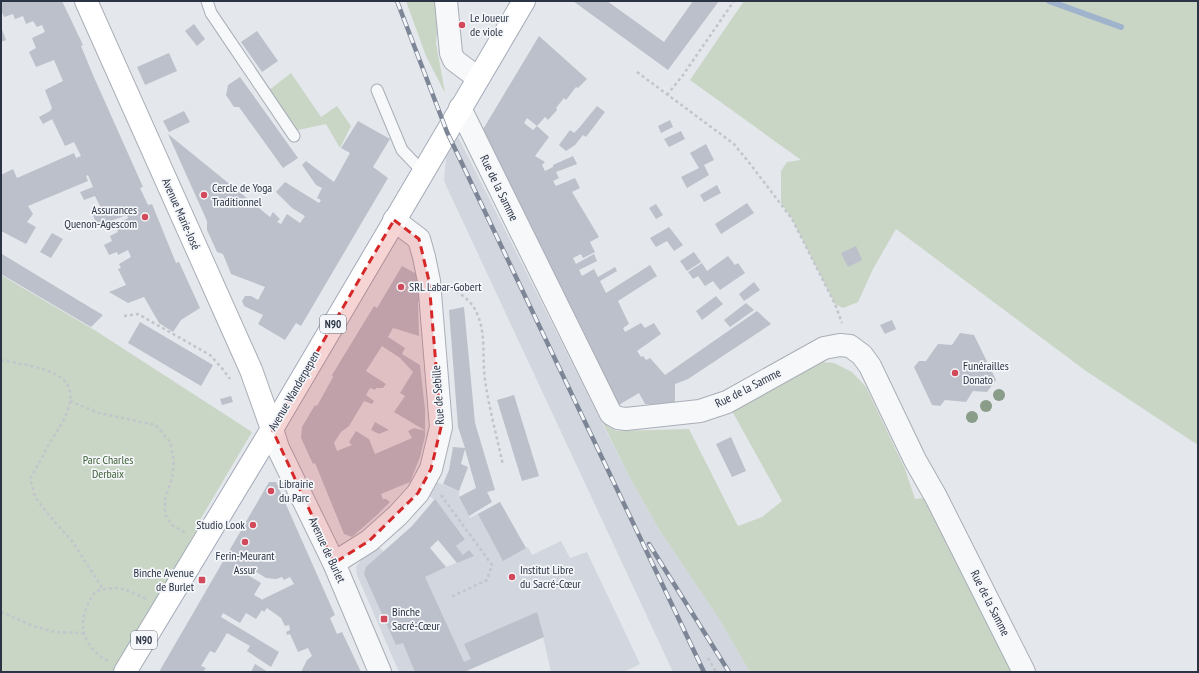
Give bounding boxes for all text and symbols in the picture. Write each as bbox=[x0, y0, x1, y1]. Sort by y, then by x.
place label: Le Joueur de viole bbox=[470, 10, 509, 39]
marker: Le Joueur de viole bbox=[457, 20, 467, 30]
street label: Rue de la Samme bbox=[477, 152, 522, 223]
street label: Avenue Marie-José bbox=[159, 176, 204, 252]
place label: Cercle de Yoga Traditionnel bbox=[212, 180, 272, 209]
marker: Cercle de Yoga Traditionnel bbox=[199, 190, 209, 200]
place label: Assurances Quenon-Agescom bbox=[64, 202, 137, 231]
marker: Assurances Quenon-Agescom bbox=[140, 212, 150, 222]
place label: SRL Labar-Gobert bbox=[409, 279, 482, 294]
marker: SRL Labar-Gobert bbox=[396, 282, 406, 292]
road number: N90 bbox=[320, 315, 346, 333]
street label: Avenue Wanderpepen bbox=[265, 348, 322, 433]
place label: Funérailles Donato bbox=[963, 358, 1009, 387]
street label: Rue de Sebille bbox=[428, 365, 447, 425]
street label: Rue de la Samme bbox=[712, 365, 783, 411]
marker: Funérailles Donato bbox=[950, 368, 960, 378]
park label: Parc Charles Derbaix bbox=[83, 452, 133, 481]
place label: Librairie du Parc bbox=[279, 476, 313, 505]
marker: Librairie du Parc bbox=[266, 486, 276, 496]
street label: Avenue de Burlet bbox=[306, 515, 350, 586]
place label: Studio Look bbox=[196, 517, 245, 532]
marker: Studio Look bbox=[248, 520, 258, 530]
marker: Ferin-Meurant Assur bbox=[240, 537, 250, 547]
place label: Ferin-Meurant Assur bbox=[215, 548, 275, 577]
place label: Institut Libre du Sacré-Cœur bbox=[520, 562, 582, 591]
place label: Binche Avenue de Burlet bbox=[133, 565, 195, 594]
street label: Rue de la Samme bbox=[967, 567, 1013, 638]
marker: Institut Libre du Sacré-Cœur bbox=[507, 572, 517, 582]
marker: Binche Avenue de Burlet bbox=[197, 575, 207, 585]
place label: Binche Sacré-Cœur bbox=[392, 604, 441, 633]
marker: Binche Sacré-Cœur bbox=[379, 614, 389, 624]
road number: N90 bbox=[131, 631, 157, 649]

